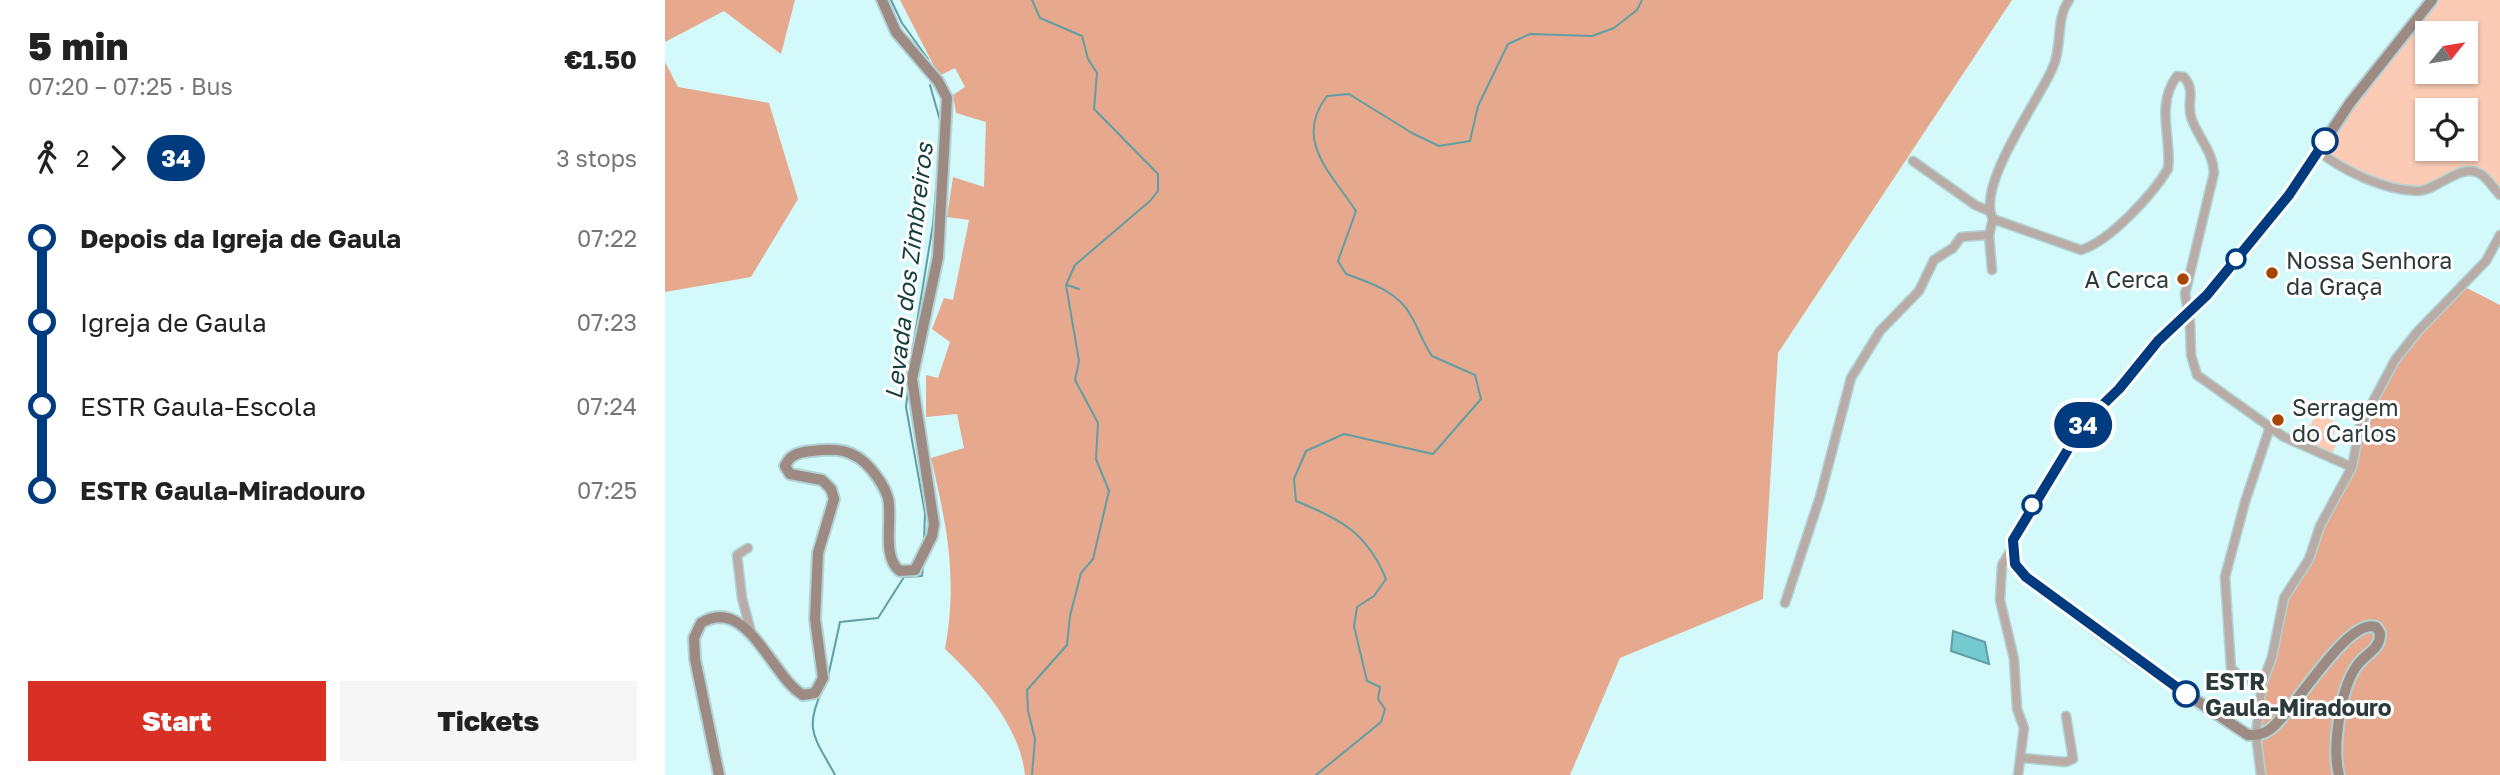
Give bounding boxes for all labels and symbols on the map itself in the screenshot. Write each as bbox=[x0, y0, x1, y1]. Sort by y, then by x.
north arrow bbox=[2415, 21, 2478, 84]
unlabelled marker bbox=[2312, 128, 2338, 154]
water label: Levada dos Zimbreiros bbox=[878, 140, 938, 401]
place label: Nossa Senhora da Graça bbox=[2286, 246, 2452, 300]
unlabelled marker bbox=[2226, 249, 2246, 269]
place label: A Cerca bbox=[2085, 265, 2169, 293]
marker: Nossa Senhora da Graça bbox=[2264, 265, 2280, 281]
marker: A Cerca bbox=[2175, 271, 2191, 287]
place label: Serragem do Carlos bbox=[2292, 393, 2399, 447]
line badge: 34 bbox=[2051, 402, 2115, 448]
marker: Serragem do Carlos bbox=[2270, 412, 2286, 428]
unlabelled marker bbox=[2022, 495, 2042, 515]
place label: ESTR Gaula-Miradouro bbox=[2205, 667, 2392, 721]
marker: ESTR Gaula-Miradouro bbox=[2173, 681, 2199, 707]

